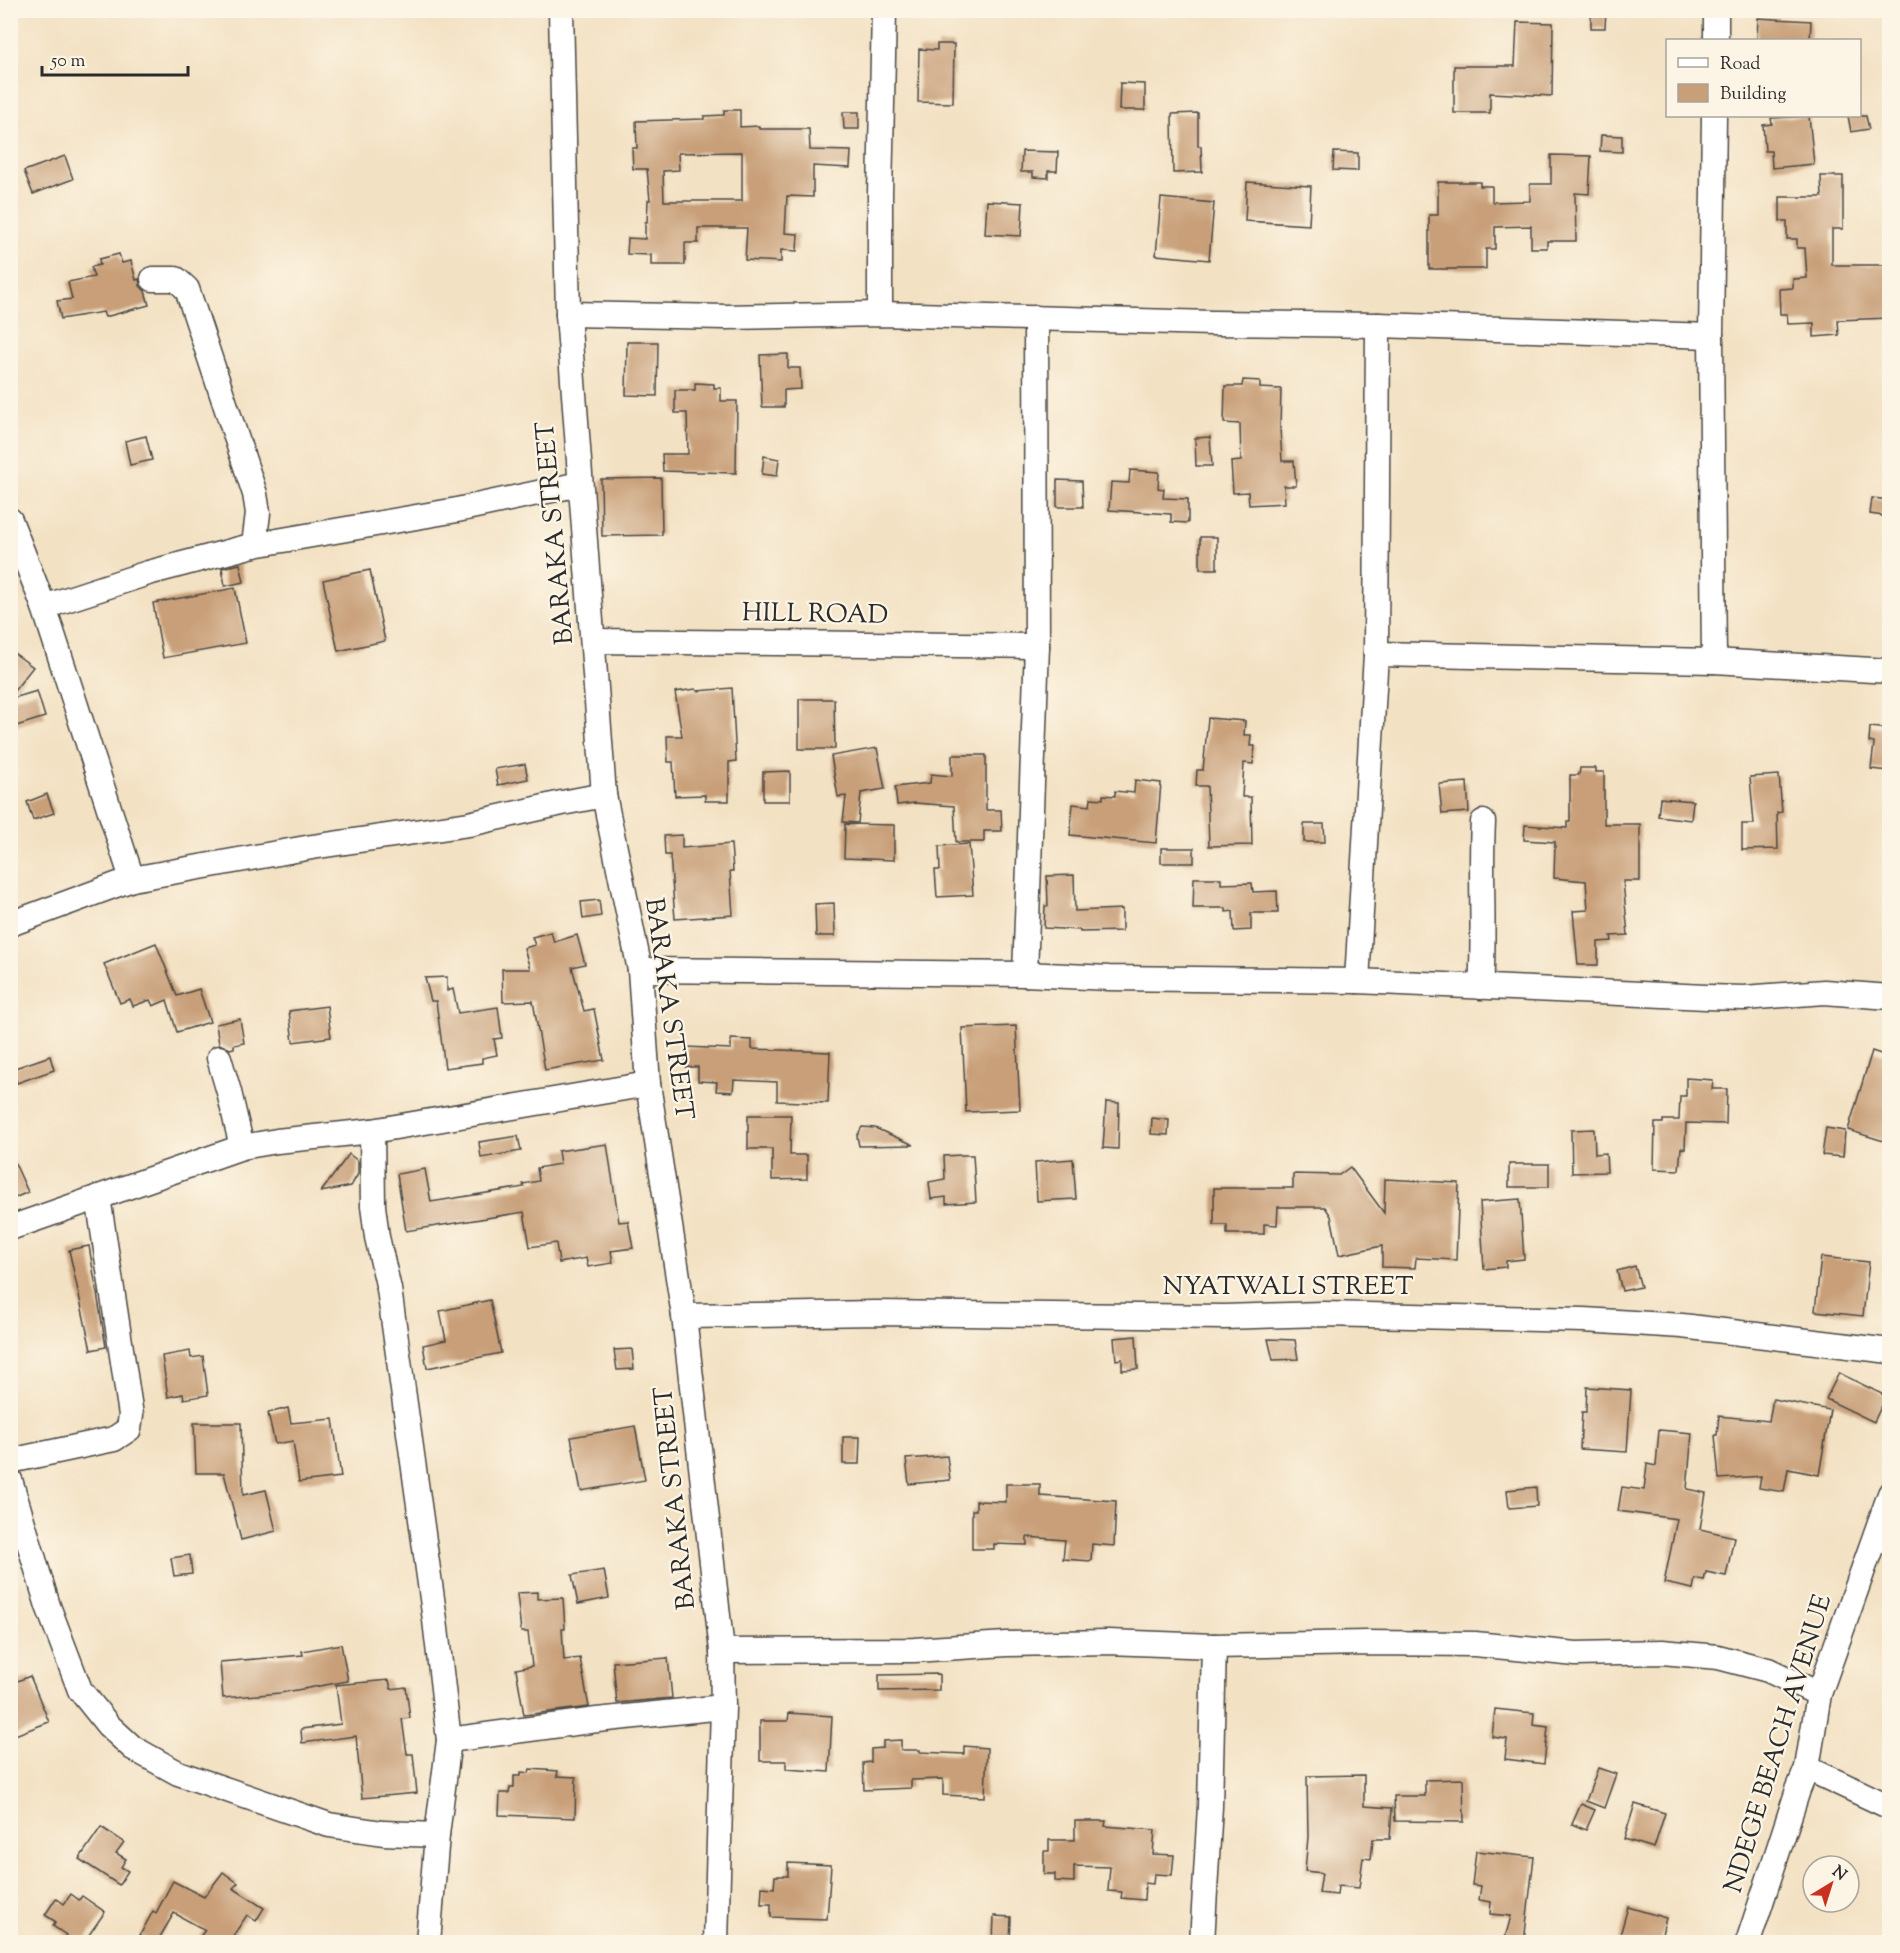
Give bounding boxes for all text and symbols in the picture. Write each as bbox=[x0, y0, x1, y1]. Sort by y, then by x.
scale bar bbox=[42, 39, 188, 77]
legend bbox=[1666, 39, 1861, 117]
text: 50 m bbox=[50, 49, 86, 75]
text: Road bbox=[1720, 52, 1760, 78]
text: Building bbox=[1720, 82, 1786, 108]
street label: BARAKA STREET bbox=[528, 420, 584, 646]
street label: HILL ROAD bbox=[741, 595, 889, 635]
street label: BARAKA STREET bbox=[634, 895, 702, 1123]
street label: NYATWALI STREET bbox=[1163, 1269, 1413, 1306]
street label: BARAKA STREET bbox=[646, 1385, 706, 1611]
street label: NDEGE BEACH AVENUE bbox=[1719, 1591, 1839, 1897]
north arrow bbox=[1801, 1854, 1861, 1914]

